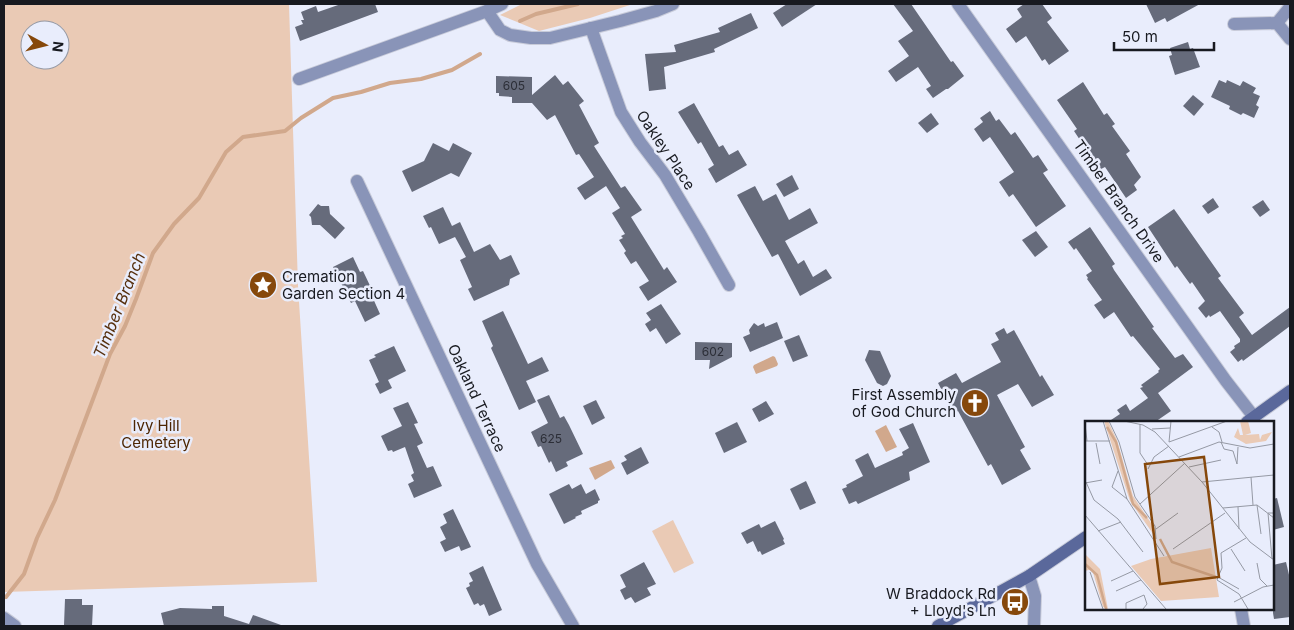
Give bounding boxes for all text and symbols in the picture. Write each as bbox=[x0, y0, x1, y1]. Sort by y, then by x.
north arrow bbox=[20, 20, 70, 70]
scale bar bbox=[1114, 20, 1214, 52]
text: 50 m bbox=[1122, 27, 1158, 46]
text: N bbox=[49, 40, 67, 53]
house number: 605 bbox=[503, 78, 525, 93]
street label: Oakley Place bbox=[632, 107, 700, 193]
street label: Timber Branch Drive bbox=[1069, 136, 1169, 266]
water label: Timber Branch bbox=[89, 249, 149, 361]
place label: Cremation Garden Section 4 bbox=[282, 267, 405, 303]
place icon: Cremation Garden Section 4 bbox=[248, 270, 278, 300]
street label: Oakland Terrace bbox=[444, 341, 510, 455]
house number: 602 bbox=[702, 344, 724, 359]
place label: First Assembly of God Church bbox=[851, 385, 957, 421]
church icon: First Assembly of God Church bbox=[960, 388, 990, 418]
park label: Ivy Hill Cemetery bbox=[121, 416, 191, 452]
inset map bbox=[1085, 421, 1274, 610]
house number: 625 bbox=[540, 431, 562, 446]
place label: W Braddock Rd + Lloyd's Ln bbox=[886, 584, 996, 620]
bus stop icon: W Braddock Rd + Lloyd's Ln bbox=[1000, 587, 1030, 617]

